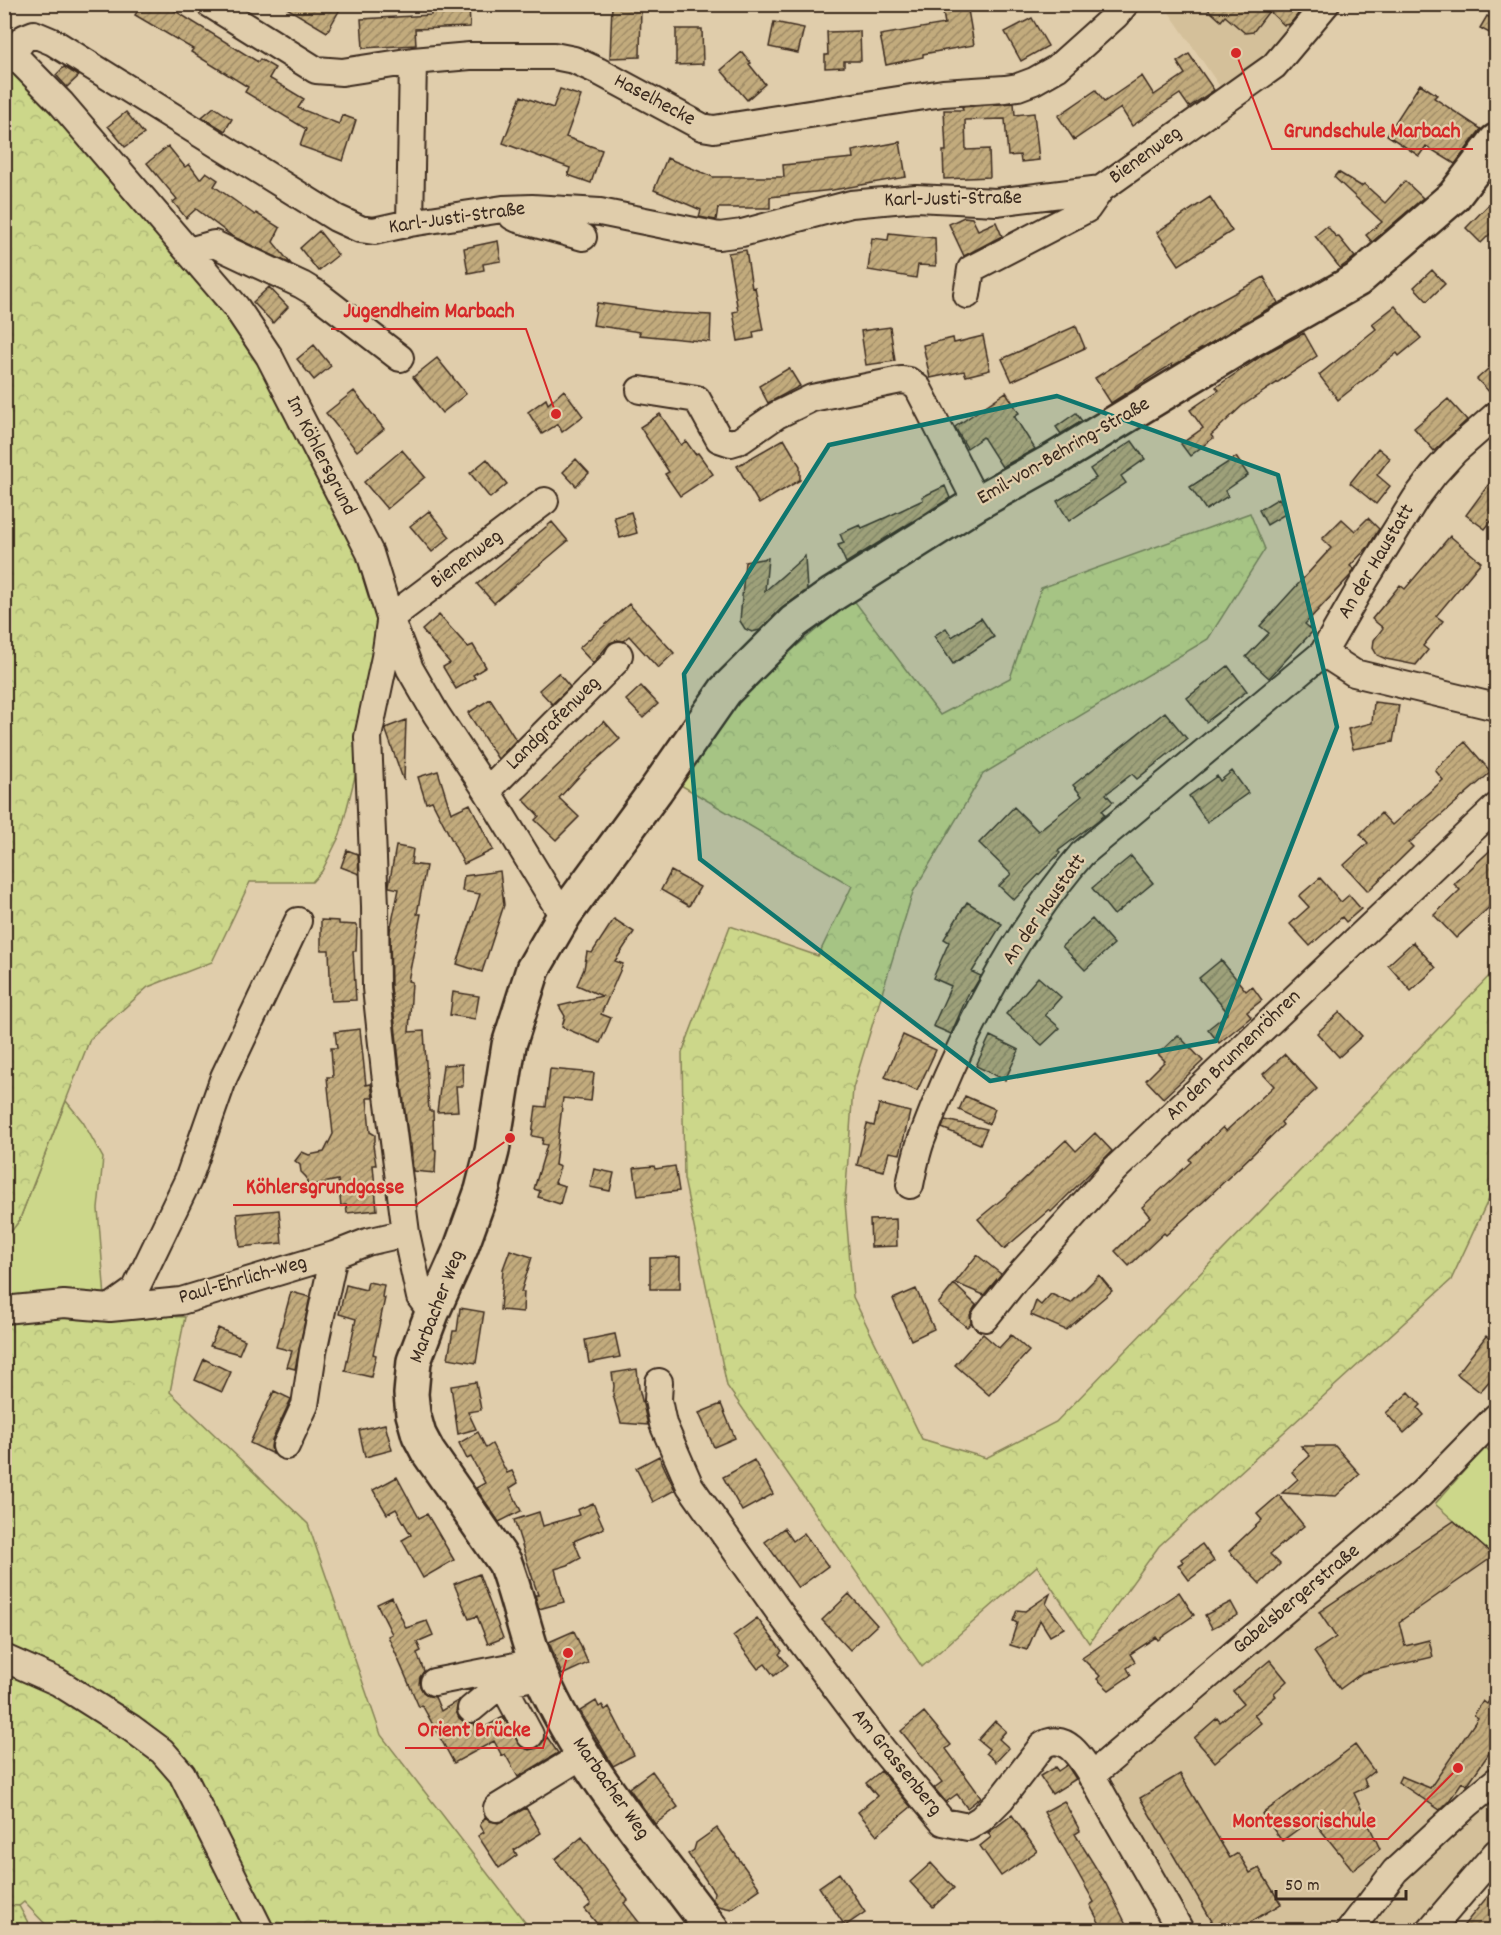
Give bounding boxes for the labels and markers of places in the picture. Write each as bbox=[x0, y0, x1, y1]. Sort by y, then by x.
callout: Grundschule Marbach bbox=[1272, 109, 1473, 149]
callout: Jugendheim Marbach bbox=[331, 289, 526, 329]
callout: Köhlersgrundgasse bbox=[233, 1165, 416, 1205]
callout: Orient Brücke bbox=[405, 1708, 543, 1748]
callout: Montessorischule bbox=[1220, 1799, 1388, 1839]

